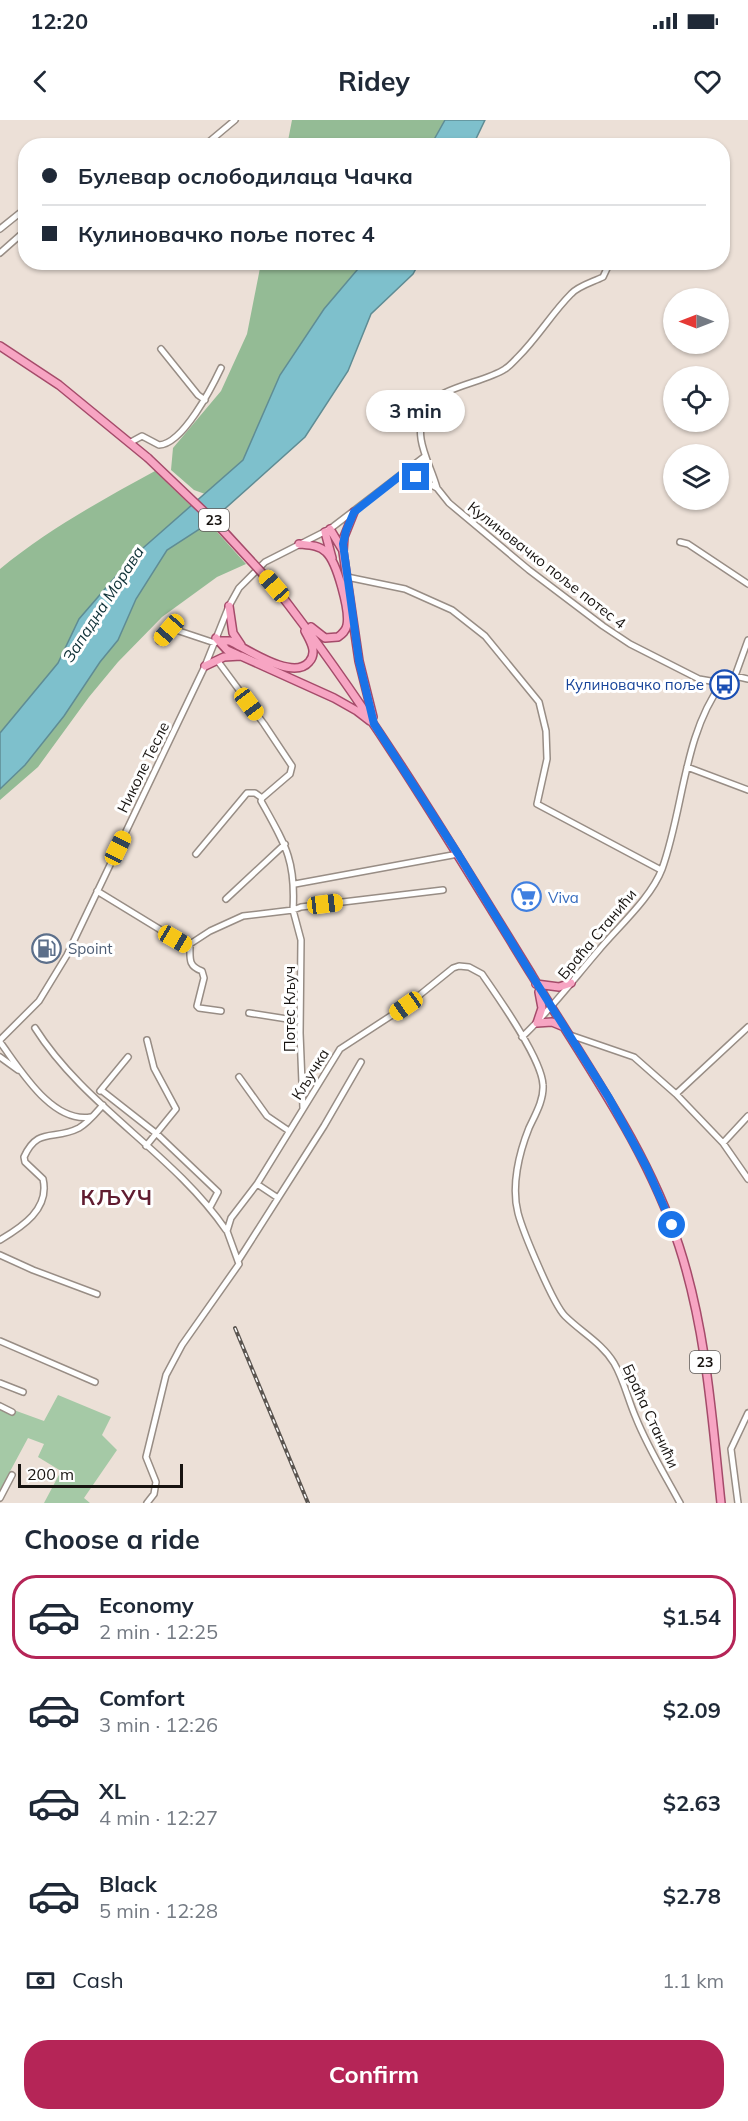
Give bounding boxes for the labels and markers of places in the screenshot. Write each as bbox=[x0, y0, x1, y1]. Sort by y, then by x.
bus stop icon: Кулиновачко поље bbox=[709, 668, 741, 700]
place label: Кулиновачко поље bbox=[566, 675, 704, 694]
supermarket icon: Viva bbox=[511, 881, 543, 913]
place label: Viva bbox=[548, 888, 579, 907]
fuel station icon: Spoint bbox=[31, 932, 63, 964]
place label: Spoint bbox=[68, 939, 113, 958]

